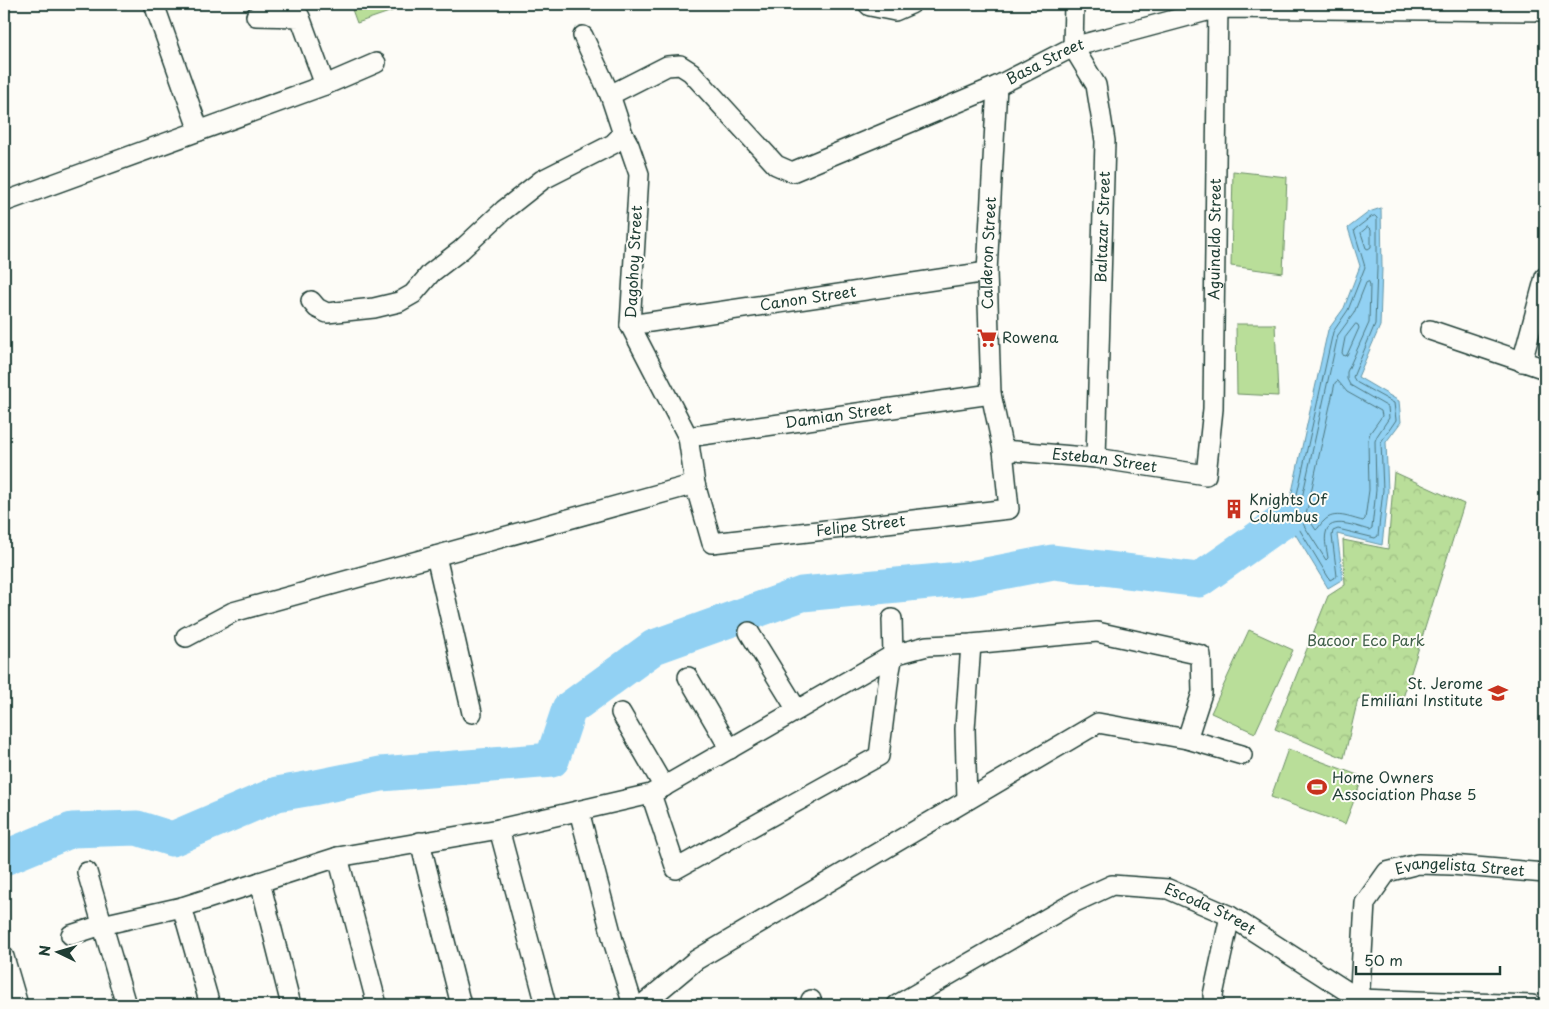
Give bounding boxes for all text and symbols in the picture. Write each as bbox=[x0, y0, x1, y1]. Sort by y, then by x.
street label: Basa Street bbox=[1002, 32, 1086, 89]
street label: Baltazar Street bbox=[1088, 171, 1115, 283]
street label: Aguinaldo Street bbox=[1201, 178, 1226, 300]
street label: Calderon Street bbox=[974, 196, 1001, 310]
street label: Dagohoy Street bbox=[618, 205, 647, 319]
street label: Canon Street bbox=[758, 279, 857, 316]
place label: Rowena bbox=[1002, 325, 1059, 348]
supermarket icon: Rowena bbox=[976, 327, 998, 349]
street label: Damian Street bbox=[783, 395, 893, 433]
street label: Esteban Street bbox=[1051, 441, 1159, 477]
place label: Knights Of Columbus bbox=[1249, 487, 1327, 527]
building icon: Knights Of Columbus bbox=[1223, 498, 1245, 520]
street label: Felipe Street bbox=[814, 508, 906, 541]
park label: Bacoor Eco Park bbox=[1307, 628, 1425, 651]
place label: St. Jerome Emiliani Institute bbox=[1361, 671, 1483, 711]
school or university icon: St. Jerome Emiliani Institute bbox=[1487, 682, 1509, 704]
place label: Home Owners Association Phase 5 bbox=[1332, 765, 1476, 805]
sports icon: Home Owners Association Phase 5 bbox=[1306, 776, 1328, 798]
street label: Evangelista Street bbox=[1392, 851, 1526, 881]
street label: Escoda Street bbox=[1161, 876, 1261, 940]
north arrow bbox=[32, 926, 82, 976]
text: N bbox=[34, 944, 55, 957]
scale bar bbox=[1356, 944, 1500, 976]
text: 50 m bbox=[1364, 948, 1403, 971]

